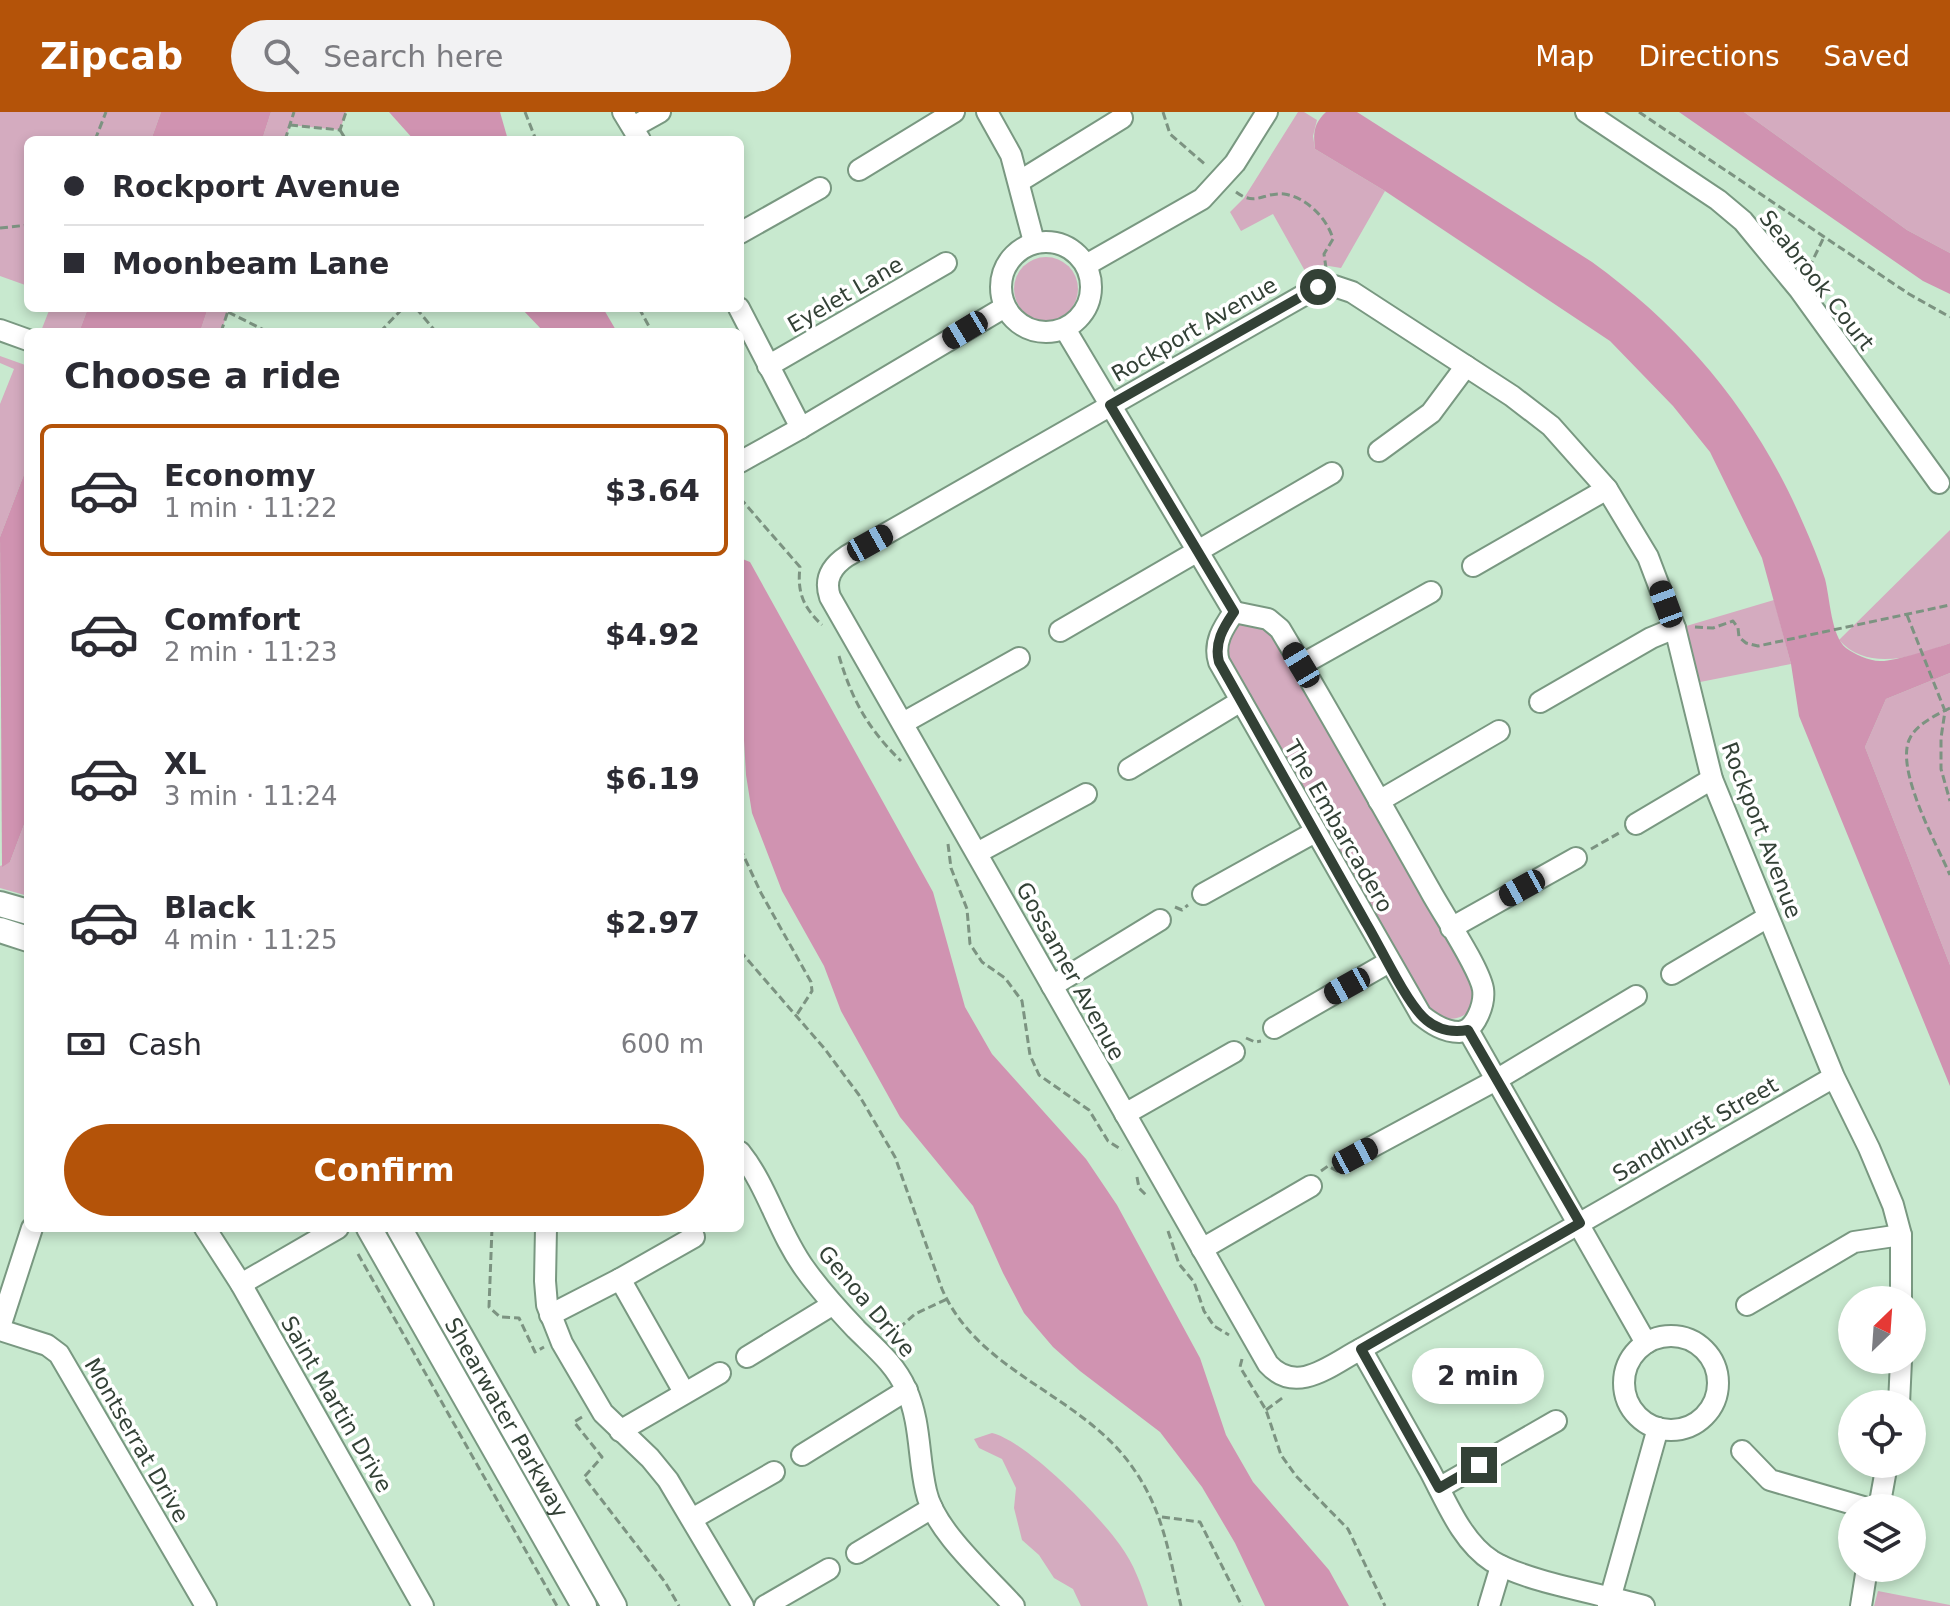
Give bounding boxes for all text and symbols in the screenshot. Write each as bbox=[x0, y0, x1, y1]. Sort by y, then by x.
search box bbox=[231, 20, 791, 92]
text: Zipcab bbox=[40, 34, 183, 78]
icon: search bbox=[259, 34, 303, 78]
text: Search here bbox=[323, 39, 503, 74]
text: Map bbox=[1535, 40, 1594, 73]
text: Directions bbox=[1638, 40, 1779, 73]
text: Saved bbox=[1823, 40, 1910, 73]
text: Rockport Avenue bbox=[112, 169, 400, 204]
street label: Seabrook Court bbox=[1754, 205, 1879, 356]
text: Moonbeam Lane bbox=[112, 246, 389, 281]
street label: Eyelet Lane bbox=[783, 251, 907, 337]
route start bbox=[1300, 269, 1336, 305]
street label: Rockport Avenue bbox=[1107, 272, 1281, 387]
car bbox=[938, 307, 992, 353]
text: Choose a ride bbox=[64, 355, 341, 396]
icon: car bbox=[68, 454, 140, 526]
text: Economy bbox=[164, 458, 316, 493]
text: $3.64 bbox=[605, 473, 700, 508]
text: 1 min · 11:22 bbox=[164, 493, 338, 523]
car bbox=[843, 521, 897, 565]
car bbox=[1647, 577, 1685, 631]
icon: car bbox=[68, 598, 140, 670]
text: Comfort bbox=[164, 602, 301, 637]
text: $4.92 bbox=[605, 617, 700, 652]
text: 2 min · 11:23 bbox=[164, 637, 338, 667]
car bbox=[1278, 638, 1324, 692]
street label: The Embarcadero bbox=[1279, 735, 1398, 917]
street label: Rockport Avenue bbox=[1716, 739, 1807, 922]
icon: car bbox=[68, 742, 140, 814]
text: XL bbox=[164, 746, 206, 781]
text: $6.19 bbox=[605, 761, 700, 796]
text: 3 min · 11:24 bbox=[164, 781, 338, 811]
car bbox=[1495, 866, 1549, 910]
street label: Gossamer Avenue bbox=[1011, 878, 1130, 1065]
icon: car bbox=[68, 886, 140, 958]
text: Black bbox=[164, 890, 255, 925]
text: $2.97 bbox=[605, 905, 700, 940]
text: 4 min · 11:25 bbox=[164, 925, 338, 955]
car bbox=[1320, 964, 1374, 1008]
icon: cash bbox=[64, 1022, 108, 1066]
text: Cash bbox=[128, 1027, 202, 1062]
text: 600 m bbox=[621, 1029, 704, 1059]
street label: Sandhurst Street bbox=[1608, 1072, 1782, 1187]
button: Confirm bbox=[64, 1124, 704, 1216]
car bbox=[1328, 1134, 1382, 1178]
street label: Genoa Drive bbox=[813, 1241, 920, 1362]
north arrow bbox=[1838, 1286, 1926, 1374]
map controls bbox=[1838, 1286, 1926, 1582]
street label: Saint Martin Drive bbox=[276, 1312, 397, 1497]
street label: Shearwater Parkway bbox=[440, 1313, 573, 1522]
callout: 2 min bbox=[1413, 1349, 1545, 1405]
street label: Montserrat Drive bbox=[79, 1354, 194, 1527]
text: 2 min bbox=[1437, 1361, 1519, 1391]
button: locate bbox=[1838, 1390, 1926, 1478]
route end bbox=[1461, 1447, 1497, 1483]
button: layers bbox=[1838, 1494, 1926, 1582]

